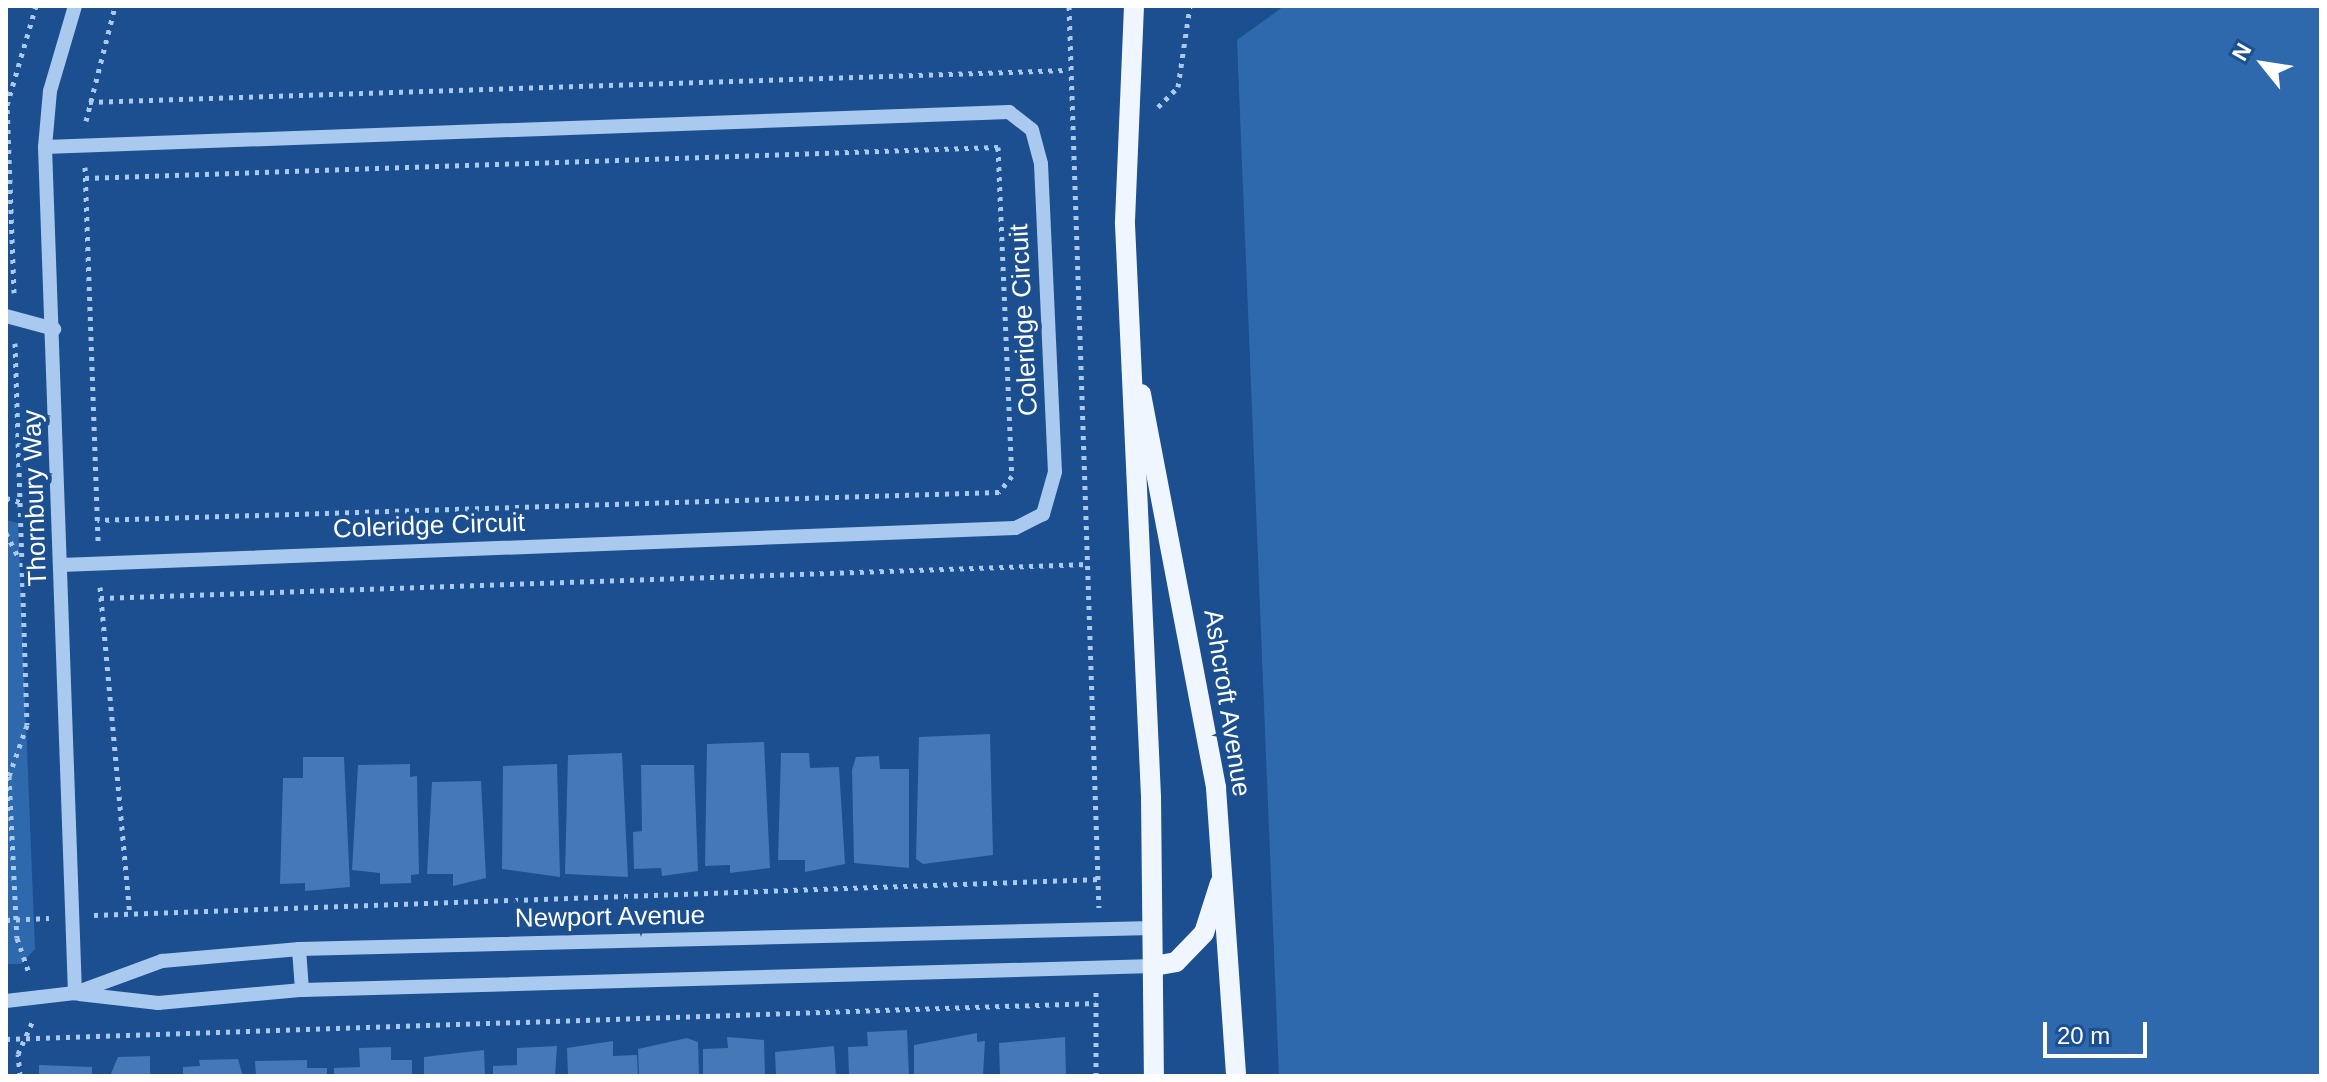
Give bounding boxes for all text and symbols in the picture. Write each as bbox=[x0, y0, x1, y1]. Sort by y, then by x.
north arrow bbox=[2223, 24, 2303, 104]
text: N bbox=[2227, 39, 2257, 65]
street label: Coleridge Circuit bbox=[1003, 223, 1045, 417]
street label: Thornbury Way bbox=[16, 409, 54, 587]
street label: Coleridge Circuit bbox=[332, 507, 526, 545]
street label: Ashcroft Avenue bbox=[1197, 607, 1257, 799]
street label: Newport Avenue bbox=[514, 900, 706, 934]
scale bar bbox=[2047, 1006, 2151, 1056]
text: 20 m bbox=[2057, 1022, 2110, 1049]

